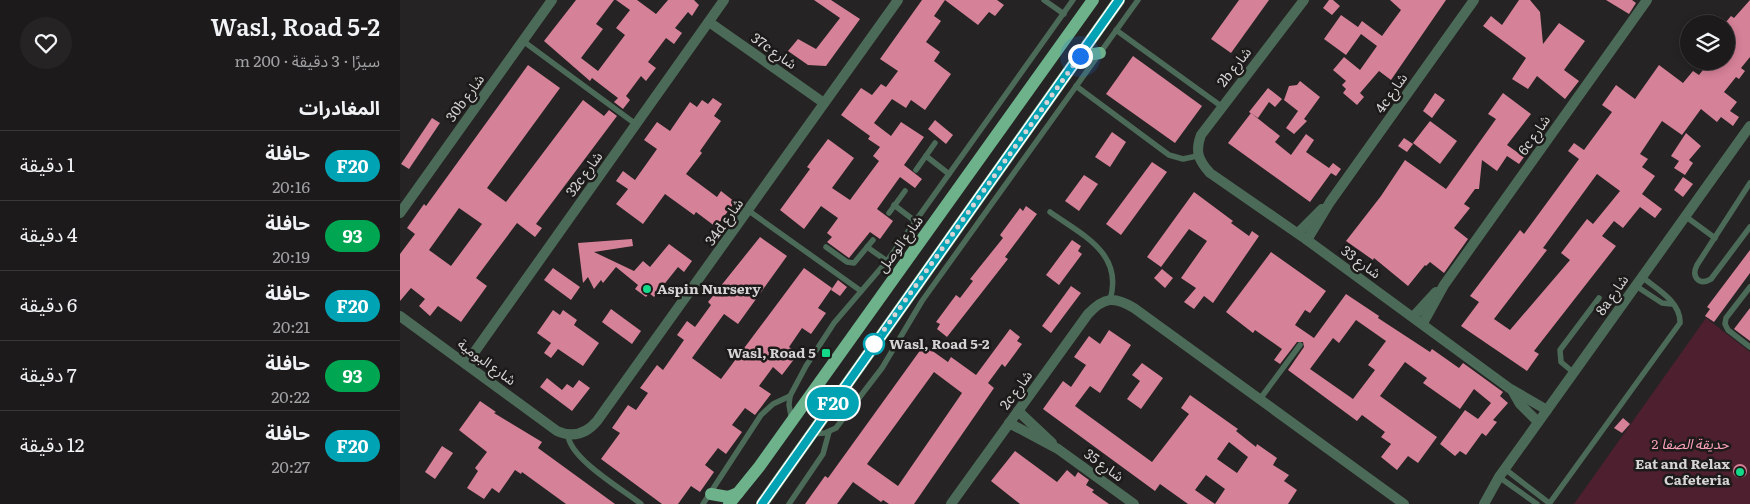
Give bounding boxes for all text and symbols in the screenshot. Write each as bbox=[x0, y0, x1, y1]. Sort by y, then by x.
text: Wasl, Road 5-2 bbox=[211, 8, 380, 43]
map controls bbox=[1680, 15, 1735, 70]
button: layers bbox=[1680, 15, 1735, 70]
button: heart bbox=[20, 17, 72, 69]
street label: 37c شارع bbox=[747, 27, 801, 75]
street label: 2b شارع bbox=[1211, 42, 1257, 92]
your location bbox=[1068, 44, 1093, 69]
text: سيرًا · 3 دقيقة · 200 m bbox=[235, 48, 380, 72]
street label: 4c شارع bbox=[1369, 68, 1413, 118]
street label: 30b شارع bbox=[440, 70, 490, 126]
text: المغادرات bbox=[299, 93, 380, 121]
street label: 6c شارع bbox=[1512, 110, 1556, 160]
text: حافلة bbox=[265, 138, 310, 166]
street label: 32c شارع bbox=[560, 147, 608, 201]
text: 1 دقيقة bbox=[20, 150, 75, 178]
text: F20 bbox=[336, 152, 369, 179]
text: 20:16 bbox=[272, 174, 310, 198]
street label: 34d شارع bbox=[699, 194, 749, 250]
text: حافلة bbox=[265, 208, 310, 236]
street label: شارع الوصل bbox=[872, 211, 928, 277]
text: 4 دقيقة bbox=[20, 220, 78, 248]
text: 93 bbox=[342, 222, 363, 249]
street label: شارع 33 bbox=[1336, 240, 1386, 284]
text: 20:19 bbox=[272, 244, 310, 268]
street label: 8a شارع bbox=[1590, 270, 1634, 320]
text: حافلة bbox=[265, 278, 310, 306]
place label: Aspin Nursery bbox=[657, 278, 761, 298]
marker: Aspin Nursery bbox=[641, 283, 653, 295]
text: 6 دقيقة bbox=[20, 290, 77, 318]
text: F20 bbox=[336, 292, 369, 319]
text: 20:21 bbox=[273, 314, 310, 338]
street label: شارع البومية bbox=[453, 333, 521, 391]
marker: Wasl, Road 5-2 bbox=[863, 333, 885, 355]
place label: Wasl, Road 5-2 bbox=[889, 333, 990, 353]
place label: Wasl, Road 5 bbox=[727, 342, 816, 362]
marker: Wasl, Road 5 bbox=[820, 347, 832, 359]
text: حافلة bbox=[265, 348, 310, 376]
text: 7 دقيقة bbox=[20, 360, 77, 388]
text: 93 bbox=[342, 362, 363, 389]
street label: 2c شارع bbox=[994, 366, 1038, 414]
text: 20:22 bbox=[271, 384, 310, 408]
line badge: F20 bbox=[804, 387, 862, 419]
text: F20 bbox=[817, 389, 849, 416]
text: حافلة bbox=[265, 418, 310, 446]
text: 12 دقيقة bbox=[20, 430, 84, 458]
text: F20 bbox=[336, 432, 369, 459]
park label: حديقة الصفا 2 bbox=[1651, 433, 1729, 453]
street label: شارع 35 bbox=[1079, 443, 1129, 487]
place label: Eat and Relax Cafeteria bbox=[1635, 453, 1731, 489]
text: 20:27 bbox=[271, 454, 310, 478]
marker: Eat and Relax Cafeteria bbox=[1734, 466, 1746, 478]

